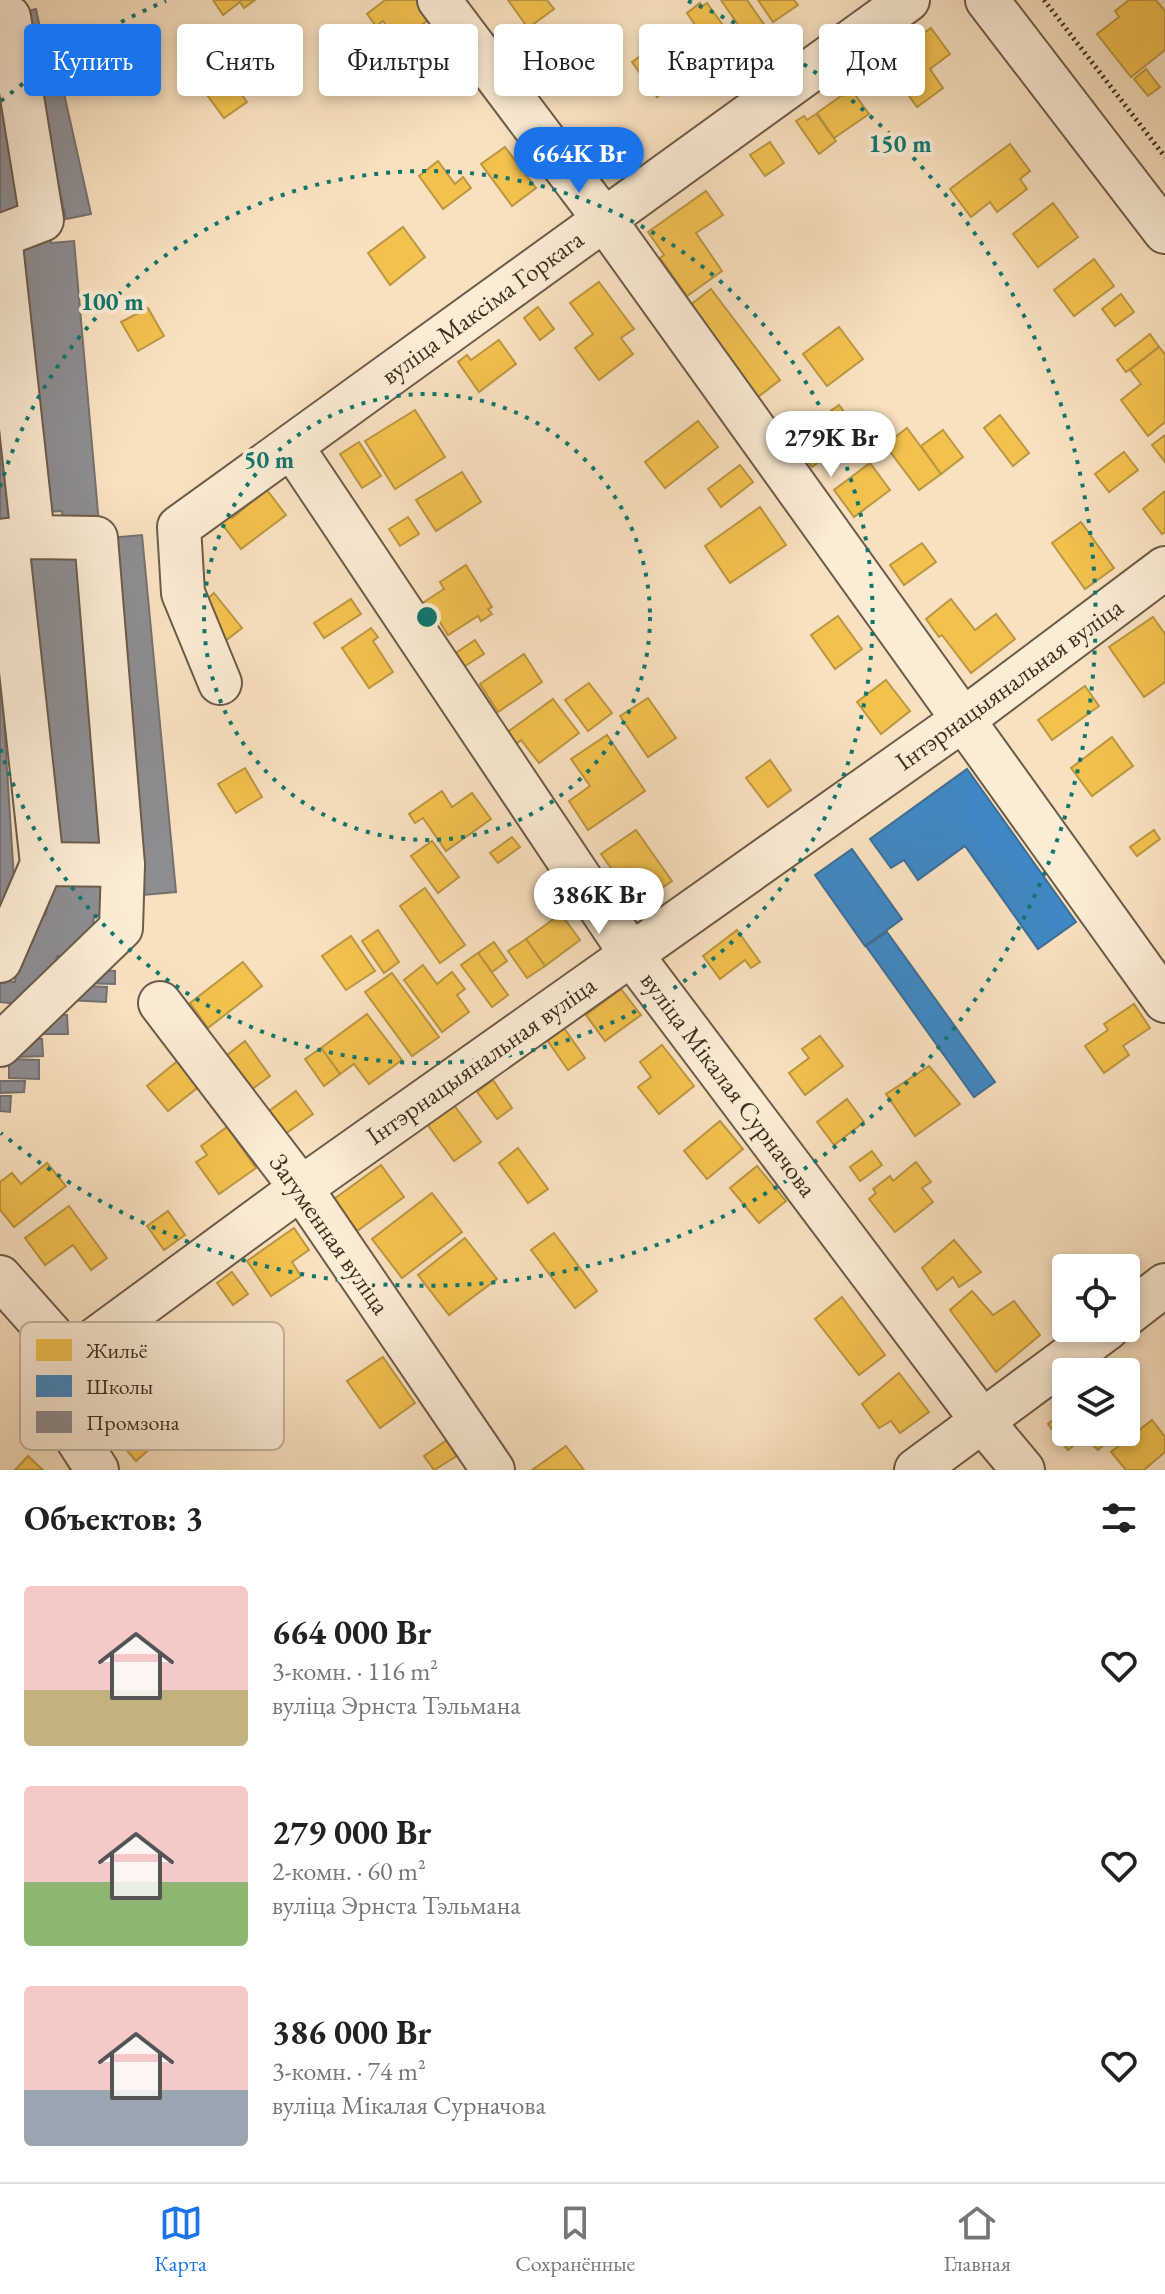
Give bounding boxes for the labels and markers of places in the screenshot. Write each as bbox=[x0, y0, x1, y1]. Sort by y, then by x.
pin: 664K Br bbox=[505, 127, 653, 195]
pin: 279K Br bbox=[757, 411, 905, 479]
centre of rings bbox=[413, 603, 441, 631]
pin: 386K Br bbox=[525, 868, 673, 936]

